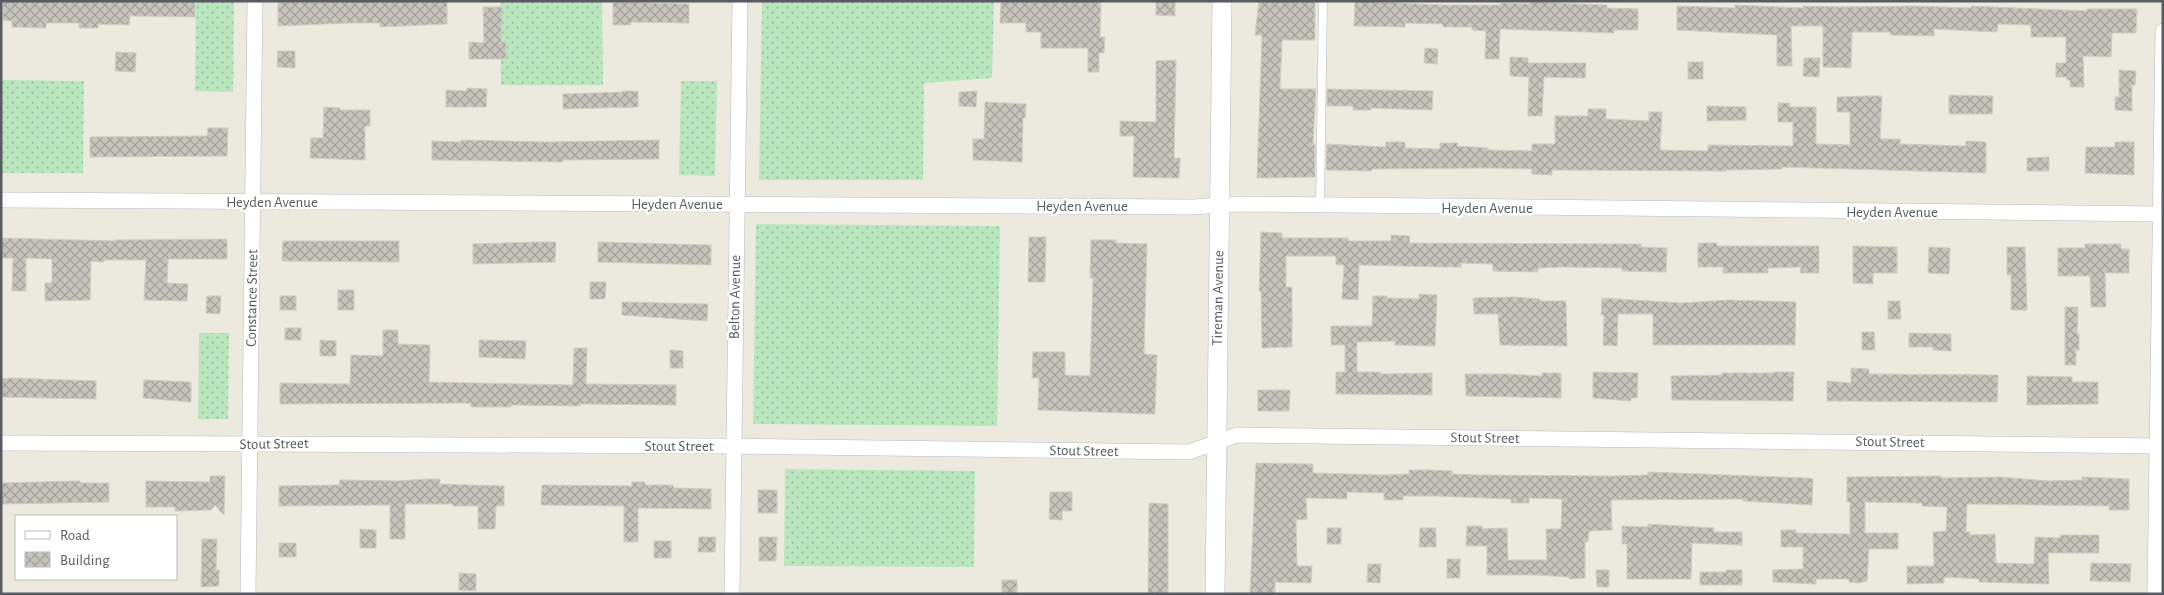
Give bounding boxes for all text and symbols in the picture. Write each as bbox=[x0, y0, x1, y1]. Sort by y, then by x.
street label: Heyden Avenue bbox=[226, 195, 318, 210]
street label: Heyden Avenue bbox=[631, 197, 723, 212]
street label: Heyden Avenue bbox=[1036, 199, 1128, 214]
street label: Heyden Avenue bbox=[1441, 201, 1533, 216]
street label: Heyden Avenue bbox=[1846, 205, 1938, 220]
street label: Constance Street bbox=[244, 249, 260, 347]
street label: Tireman Avenue bbox=[1210, 250, 1226, 346]
street label: Belton Avenue bbox=[727, 255, 743, 339]
street label: Stout Street bbox=[1450, 430, 1520, 446]
street label: Stout Street bbox=[1855, 434, 1925, 450]
street label: Stout Street bbox=[239, 436, 309, 452]
street label: Stout Street bbox=[644, 439, 714, 454]
street label: Stout Street bbox=[1049, 443, 1119, 459]
legend bbox=[15, 515, 178, 580]
text: Road bbox=[60, 528, 90, 543]
text: Building bbox=[60, 553, 110, 568]

